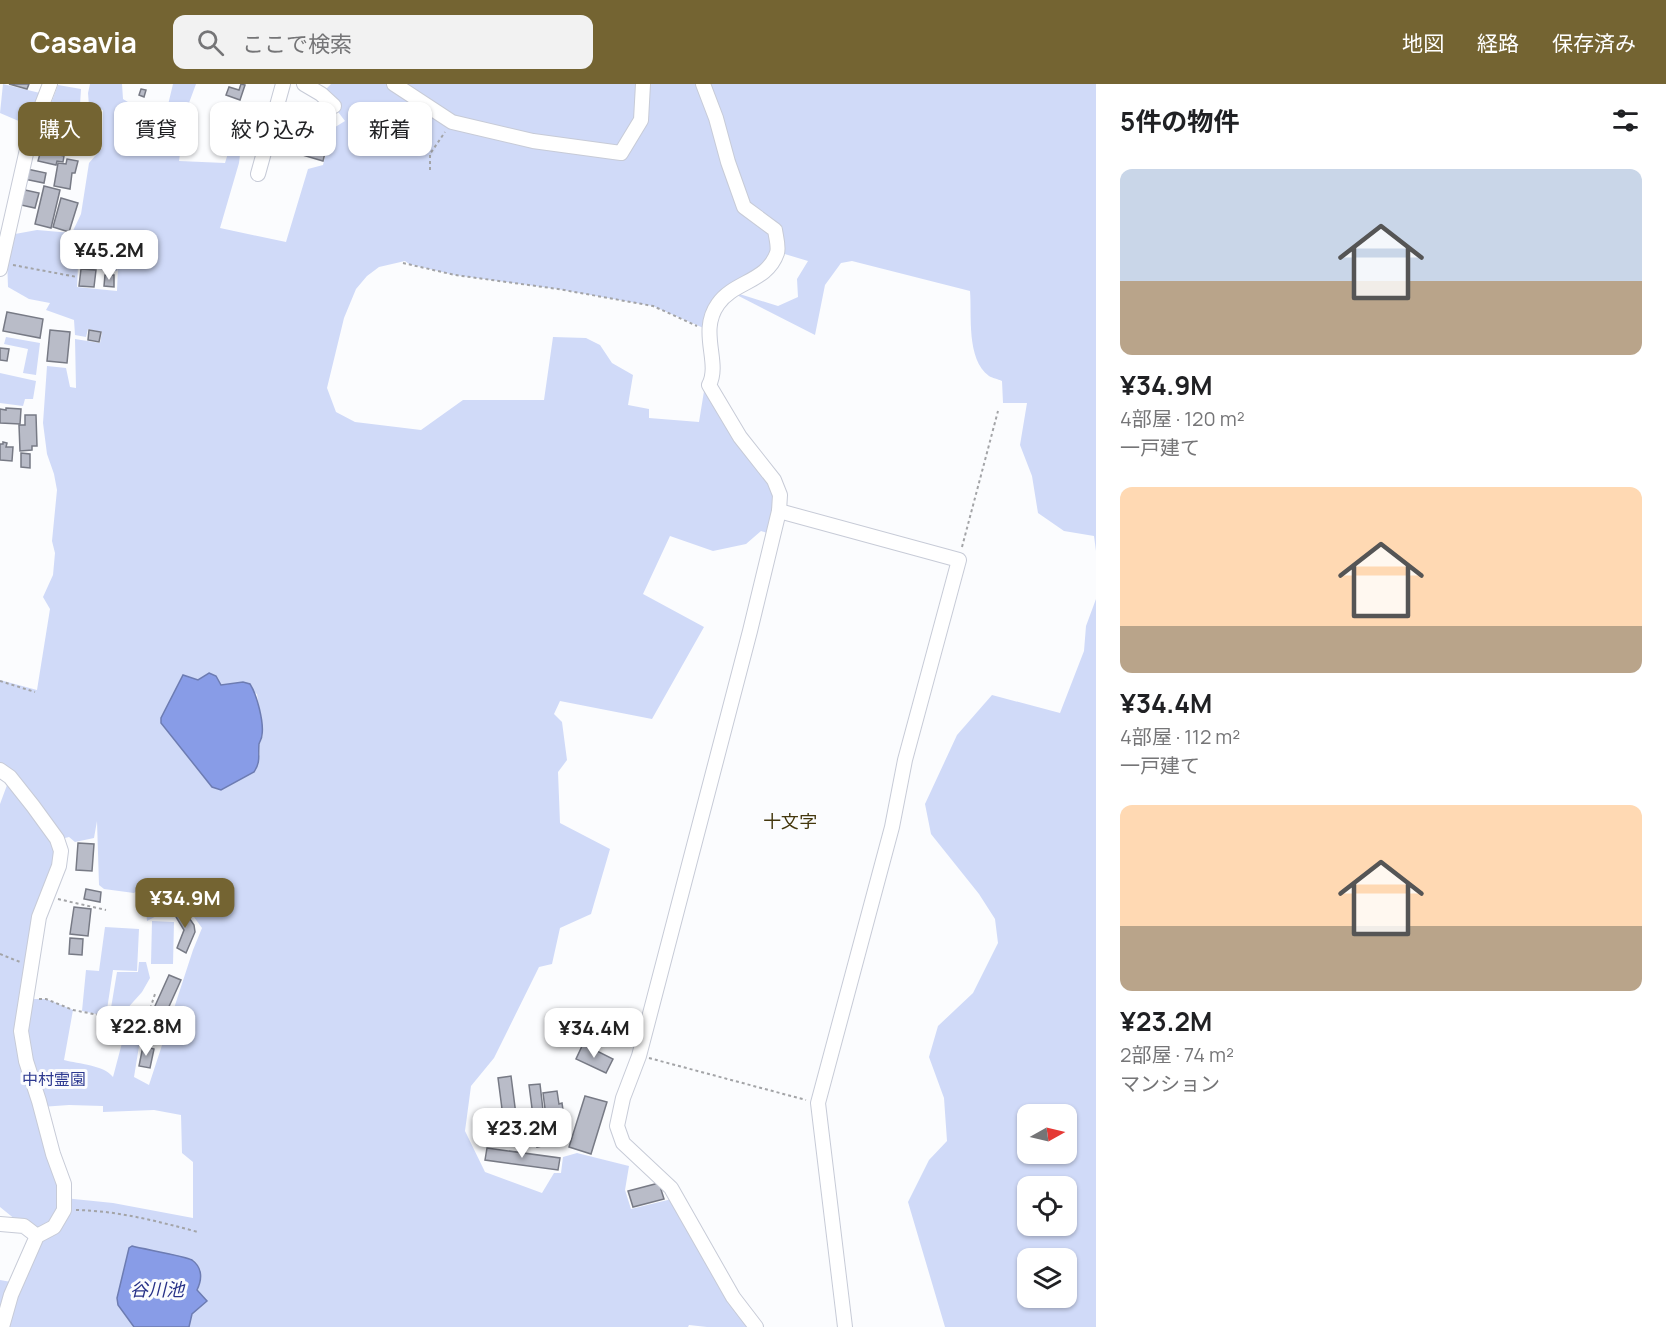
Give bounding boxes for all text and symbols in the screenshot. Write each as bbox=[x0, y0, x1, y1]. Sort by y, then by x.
search box bbox=[173, 15, 593, 69]
text: Casavia bbox=[30, 23, 137, 61]
icon: search bbox=[194, 26, 227, 59]
text: ここで検索 bbox=[242, 29, 352, 59]
text: 地図 bbox=[1402, 29, 1444, 57]
text: 経路 bbox=[1477, 29, 1519, 57]
text: 保存済み bbox=[1552, 29, 1636, 57]
chip: 購入 bbox=[18, 102, 102, 156]
chip: 賃貸 bbox=[114, 102, 198, 156]
chip: 絞り込み bbox=[210, 102, 336, 156]
chip: 新着 bbox=[348, 102, 432, 156]
text: 5件の物件 bbox=[1120, 103, 1239, 139]
icon: filters bbox=[1609, 104, 1642, 137]
icon: home bbox=[1327, 208, 1435, 316]
pin: ¥45.2M bbox=[60, 230, 158, 281]
text: ¥45.2M bbox=[74, 236, 144, 263]
text: ¥34.9M bbox=[1120, 367, 1213, 403]
text: 4部屋 · 120 m² bbox=[1120, 405, 1245, 432]
text: 一戸建て bbox=[1120, 434, 1200, 461]
icon: home bbox=[1327, 526, 1435, 634]
text: ¥34.4M bbox=[1120, 685, 1212, 721]
text: 4部屋 · 112 m² bbox=[1120, 723, 1240, 750]
text: 一戸建て bbox=[1120, 752, 1200, 779]
district label: 十文字 bbox=[763, 809, 817, 833]
icon: home bbox=[1327, 844, 1435, 952]
pin: ¥34.9M bbox=[136, 878, 234, 929]
text: ¥34.9M bbox=[149, 884, 221, 911]
text: ¥23.2M bbox=[1120, 1003, 1212, 1039]
pin: ¥22.8M bbox=[97, 1006, 195, 1057]
pin: ¥34.4M bbox=[545, 1008, 643, 1059]
text: ¥22.8M bbox=[110, 1012, 182, 1039]
text: ¥34.4M bbox=[559, 1014, 629, 1041]
text: 2部屋 · 74 m² bbox=[1120, 1041, 1234, 1068]
park label: 中村霊園 bbox=[22, 1068, 86, 1090]
text: マンション bbox=[1120, 1070, 1220, 1097]
north arrow bbox=[1017, 1104, 1077, 1164]
map controls bbox=[1017, 1104, 1077, 1308]
pin: ¥23.2M bbox=[473, 1108, 571, 1159]
text: ¥23.2M bbox=[487, 1114, 557, 1141]
button: locate bbox=[1017, 1176, 1077, 1236]
button: layers bbox=[1017, 1248, 1077, 1308]
water label: 谷川池 bbox=[130, 1277, 186, 1301]

